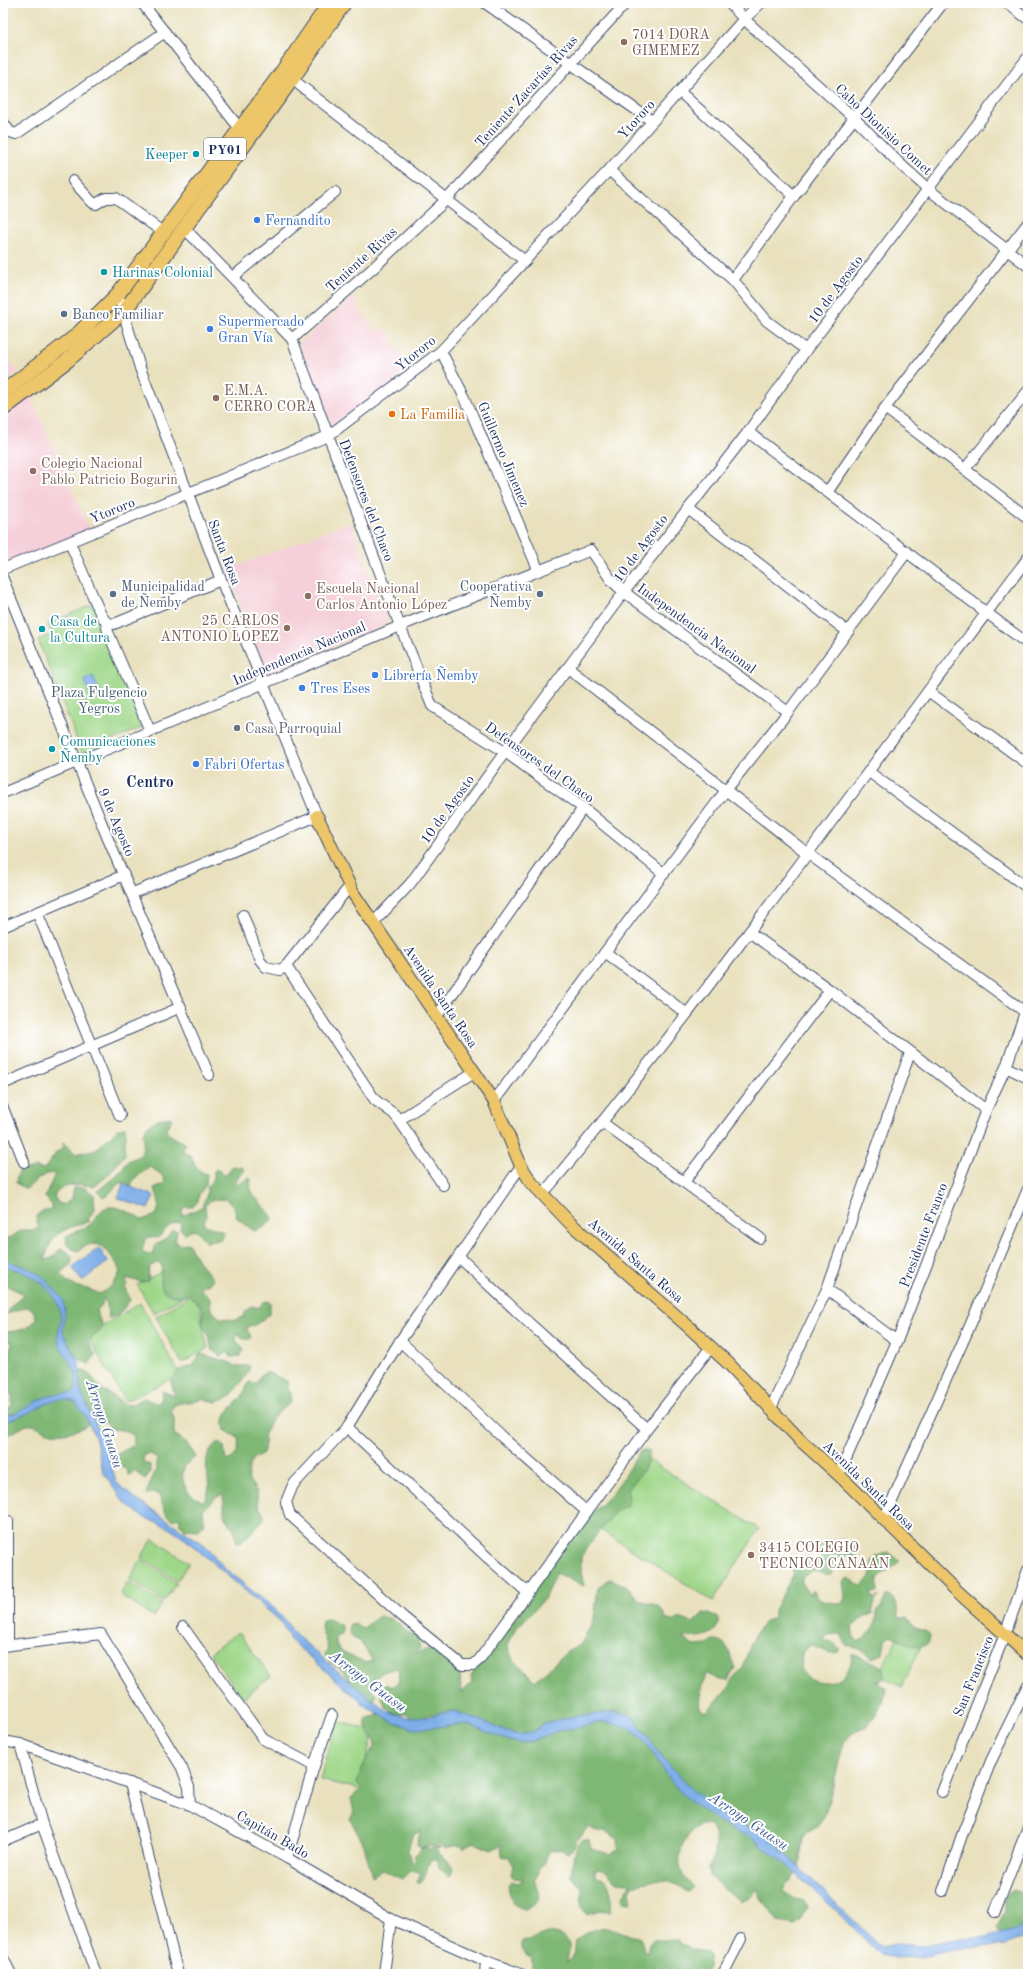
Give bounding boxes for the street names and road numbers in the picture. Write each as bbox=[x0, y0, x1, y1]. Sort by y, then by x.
street label: Teniente Zacarías Rivas bbox=[473, 33, 581, 150]
street label: Cabo Dionisio Comet bbox=[832, 81, 935, 178]
street label: Ytororo bbox=[616, 97, 658, 142]
road number: PY01 bbox=[204, 138, 246, 160]
street label: Teniente Rivas bbox=[324, 224, 400, 295]
street label: 10 de Agosto bbox=[806, 253, 866, 326]
street label: Ytororo bbox=[393, 333, 438, 374]
street label: Guillermo Jimenez bbox=[475, 400, 531, 509]
street label: Defensores del Chaco bbox=[336, 437, 396, 563]
street label: Ytororo bbox=[88, 496, 137, 526]
street label: 10 de Agosto bbox=[611, 512, 671, 585]
street label: Santa Rosa bbox=[205, 518, 243, 587]
street label: Independencia Nacional bbox=[634, 581, 758, 677]
street label: Independencia Nacional bbox=[231, 619, 368, 688]
street label: Defensores del Chaco bbox=[482, 720, 597, 806]
street label: 10 de Agosto bbox=[418, 773, 477, 846]
street label: 9 de Agosto bbox=[95, 786, 137, 859]
street label: Avenida Santa Rosa bbox=[400, 942, 480, 1051]
street label: Presidente Franco bbox=[898, 1181, 950, 1290]
street label: Avenida Santa Rosa bbox=[585, 1216, 686, 1306]
street label: Avenida Santa Rosa bbox=[820, 1439, 917, 1533]
street label: San Francisco bbox=[951, 1634, 997, 1719]
street label: Capitán Bado bbox=[234, 1808, 311, 1861]

